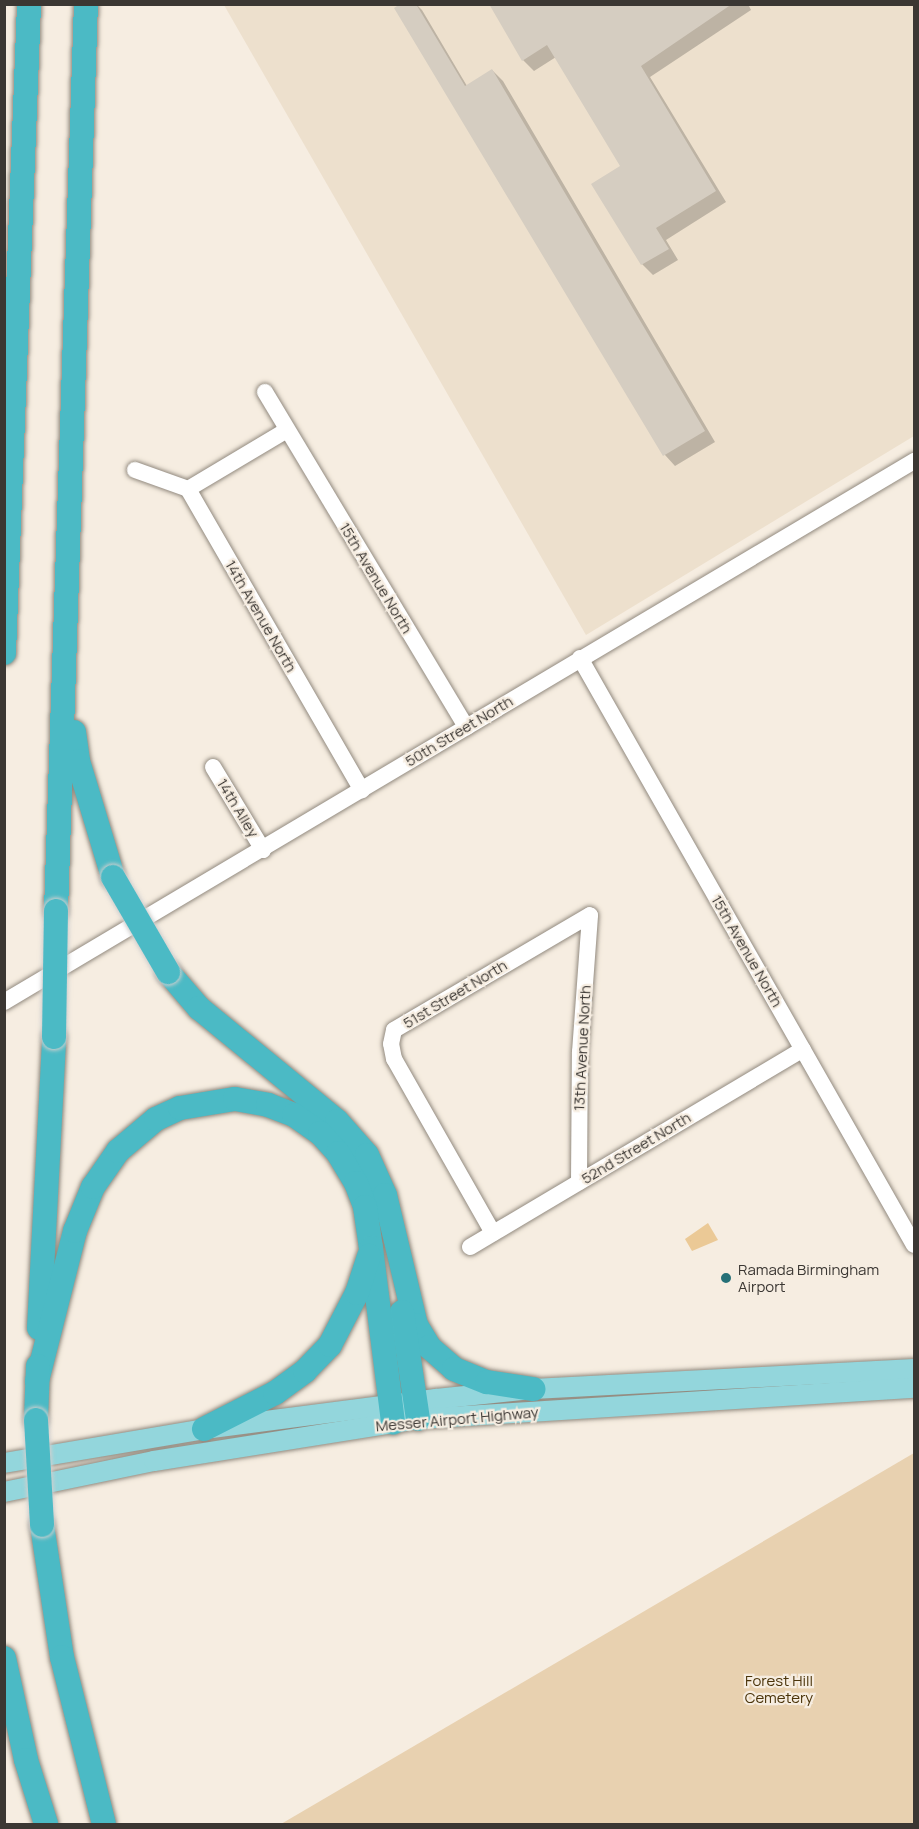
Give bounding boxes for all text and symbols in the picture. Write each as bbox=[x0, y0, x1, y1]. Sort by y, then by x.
street label: 15th Avenue North bbox=[336, 519, 416, 637]
street label: 14th Avenue North bbox=[222, 557, 300, 675]
street label: 50th Street North bbox=[402, 692, 516, 770]
street label: 14th Alley bbox=[213, 775, 263, 841]
street label: 15th Avenue North bbox=[708, 892, 786, 1010]
street label: 51st Street North bbox=[400, 956, 510, 1032]
street label: 13th Avenue North bbox=[570, 985, 594, 1111]
street label: 52nd Street North bbox=[578, 1108, 694, 1188]
place label: Ramada Birmingham Airport bbox=[738, 1260, 879, 1295]
marker: Ramada Birmingham Airport bbox=[719, 1271, 733, 1285]
street label: Messer Airport Highway bbox=[375, 1403, 539, 1435]
park label: Forest Hill Cemetery bbox=[745, 1671, 813, 1706]

